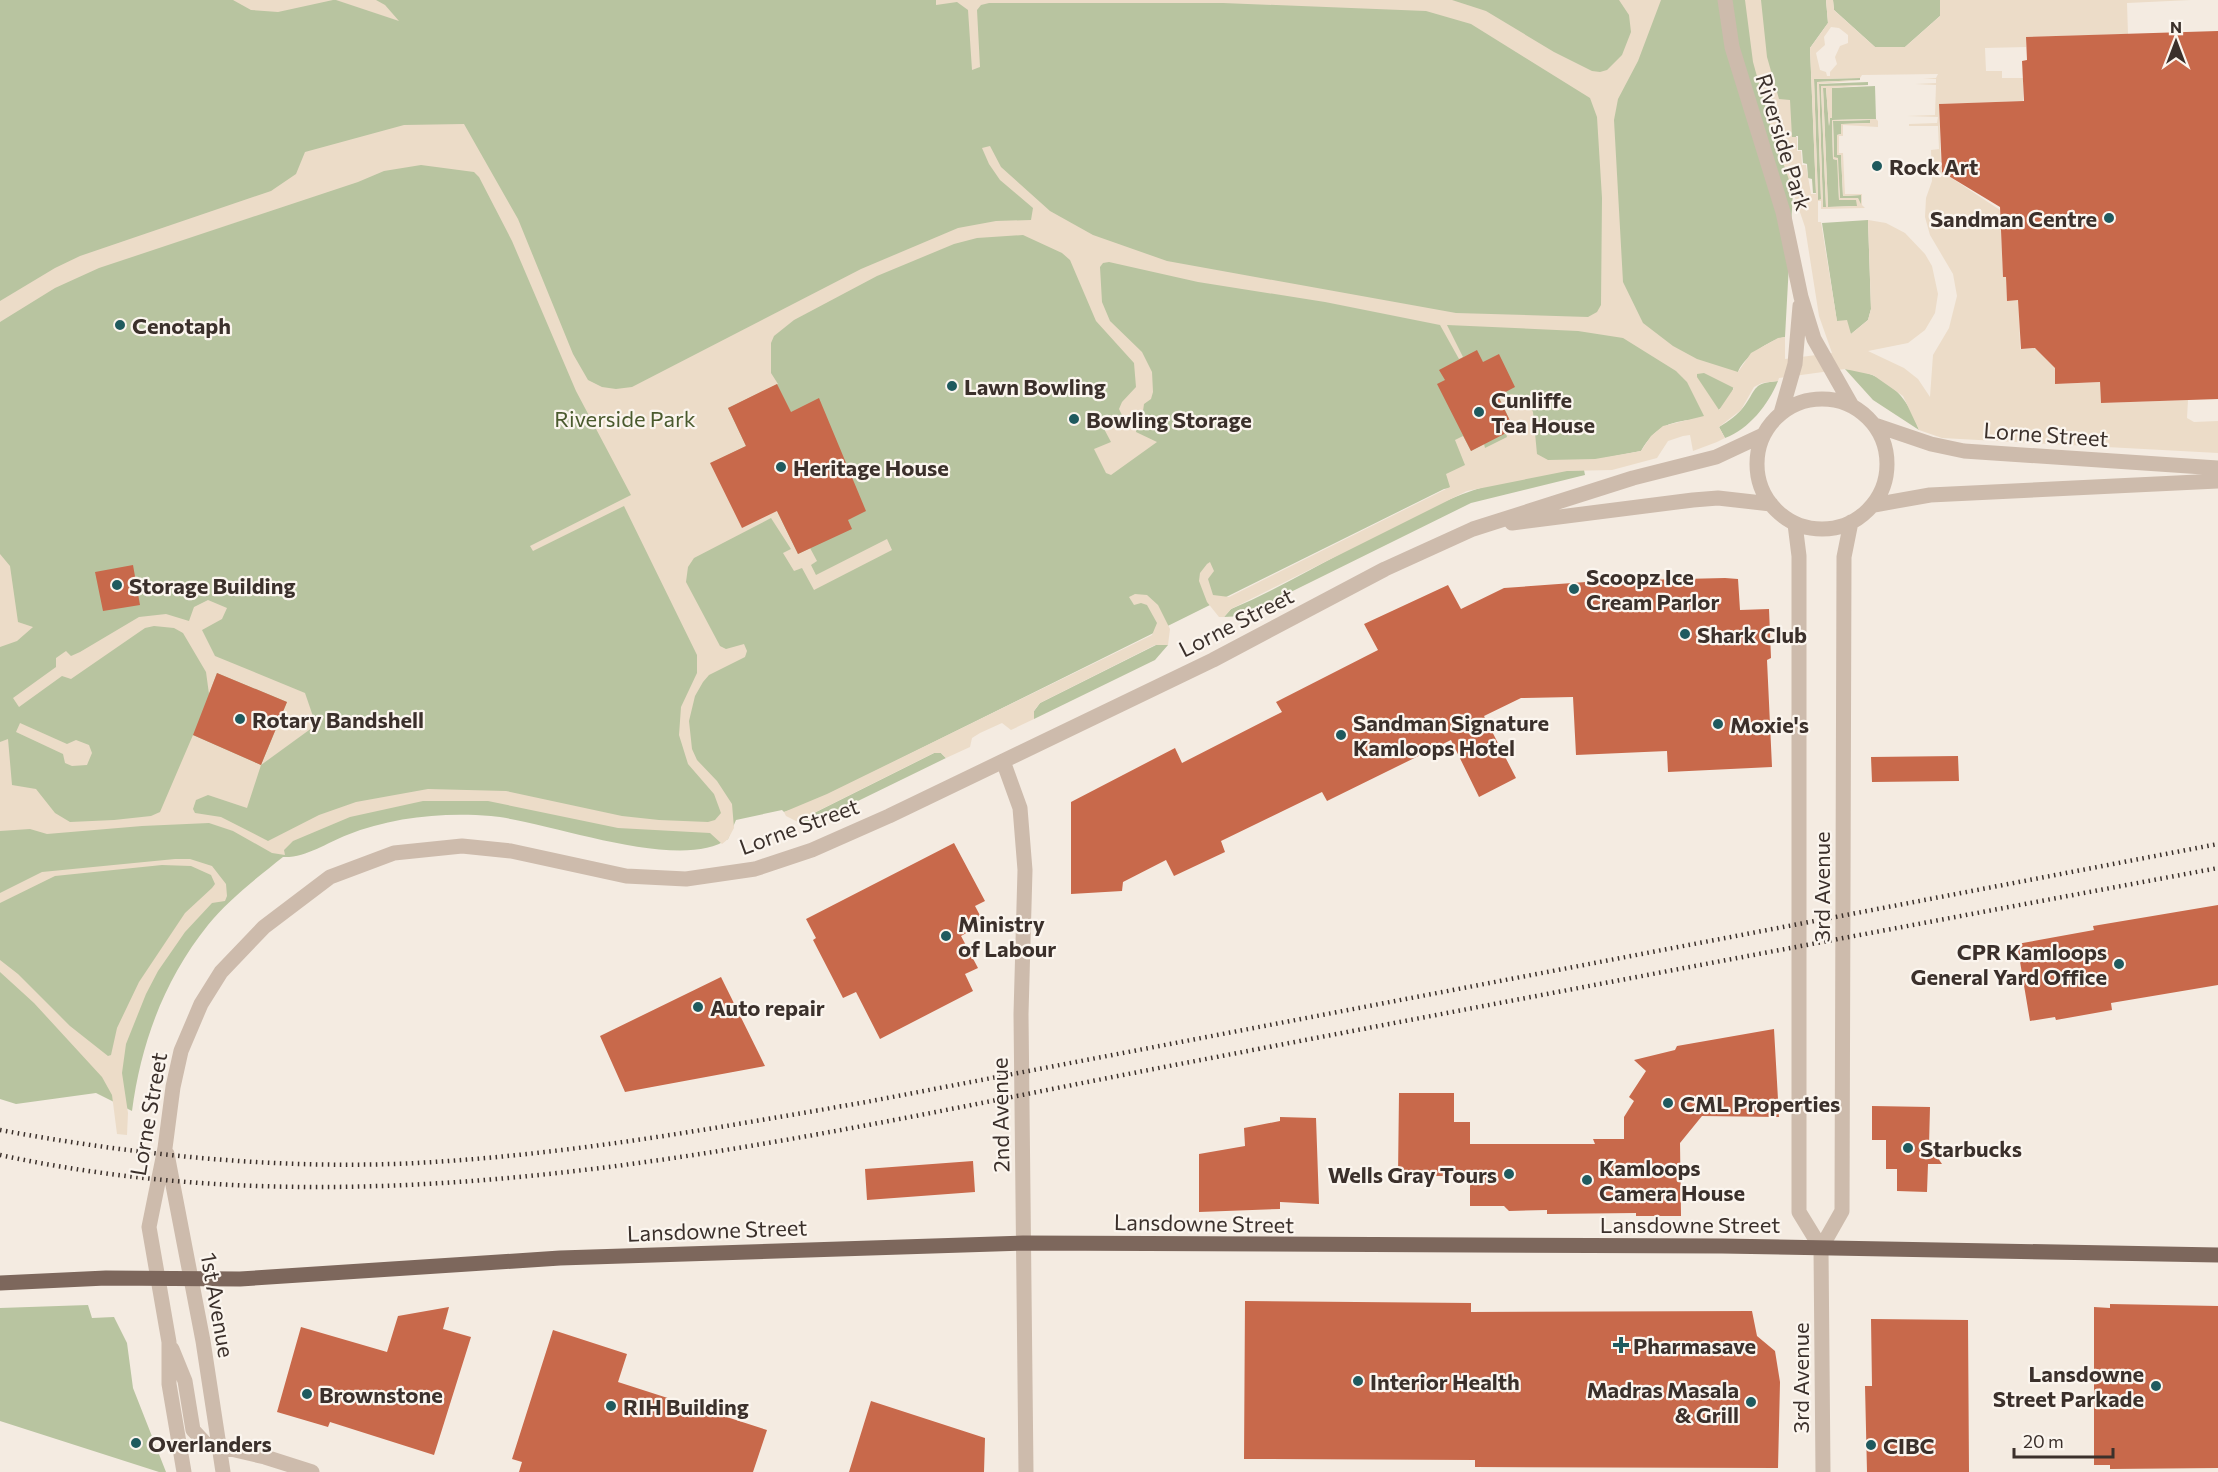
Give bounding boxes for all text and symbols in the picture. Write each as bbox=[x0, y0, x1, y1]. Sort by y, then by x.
north arrow bbox=[2146, 12, 2206, 72]
text: N bbox=[2170, 17, 2182, 36]
street label: Riverside Park bbox=[1750, 70, 1818, 214]
place label: Rock Art bbox=[1889, 153, 1978, 180]
marker: Rock Art bbox=[1870, 159, 1884, 173]
place label: Sandman Centre bbox=[1930, 205, 2097, 232]
marker: Sandman Centre bbox=[2102, 211, 2116, 225]
place label: Cenotaph bbox=[132, 312, 231, 339]
marker: Cenotaph bbox=[113, 318, 127, 332]
place label: Lawn Bowling bbox=[964, 373, 1106, 400]
marker: Lawn Bowling bbox=[945, 379, 959, 393]
place label: Cunliffe Tea House bbox=[1491, 386, 1595, 438]
park label: Riverside Park bbox=[554, 405, 696, 432]
marker: Cunliffe Tea House bbox=[1472, 405, 1486, 419]
place label: Bowling Storage bbox=[1086, 406, 1252, 433]
marker: Bowling Storage bbox=[1067, 412, 1081, 426]
street label: Lorne Street bbox=[1983, 416, 2109, 452]
place label: Heritage House bbox=[793, 454, 949, 481]
marker: Heritage House bbox=[774, 460, 788, 474]
place label: Scoopz Ice Cream Parlor bbox=[1586, 563, 1720, 615]
place label: Storage Building bbox=[129, 572, 296, 599]
marker: Storage Building bbox=[110, 578, 124, 592]
street label: Lorne Street bbox=[1174, 582, 1298, 662]
marker: Scoopz Ice Cream Parlor bbox=[1567, 582, 1581, 596]
place label: Shark Club bbox=[1697, 621, 1807, 648]
marker: Shark Club bbox=[1678, 627, 1692, 641]
place label: Rotary Bandshell bbox=[252, 706, 424, 733]
place label: Sandman Signature Kamloops Hotel bbox=[1353, 709, 1549, 761]
place label: Moxie's bbox=[1730, 711, 1809, 738]
marker: Rotary Bandshell bbox=[233, 712, 247, 726]
marker: Moxie's bbox=[1711, 717, 1725, 731]
marker: Sandman Signature Kamloops Hotel bbox=[1334, 728, 1348, 742]
street label: Lorne Street bbox=[736, 792, 862, 860]
street label: 3rd Avenue bbox=[1808, 831, 1835, 943]
place label: Ministry of Labour bbox=[958, 910, 1056, 962]
marker: Ministry of Labour bbox=[939, 929, 953, 943]
place label: CPR Kamloops General Yard Office bbox=[1910, 938, 2107, 990]
marker: CPR Kamloops General Yard Office bbox=[2112, 957, 2126, 971]
place label: Auto repair bbox=[710, 994, 825, 1021]
marker: Auto repair bbox=[691, 1000, 705, 1014]
street label: Lorne Street bbox=[124, 1050, 172, 1178]
street label: 2nd Avenue bbox=[985, 1057, 1015, 1173]
place label: CML Properties bbox=[1680, 1090, 1840, 1117]
marker: CML Properties bbox=[1661, 1096, 1675, 1110]
place label: Starbucks bbox=[1920, 1135, 2022, 1162]
marker: Starbucks bbox=[1901, 1141, 1915, 1155]
place label: Kamloops Camera House bbox=[1599, 1154, 1745, 1206]
place label: Wells Gray Tours bbox=[1328, 1161, 1497, 1188]
marker: Wells Gray Tours bbox=[1502, 1167, 1516, 1181]
marker: Kamloops Camera House bbox=[1580, 1173, 1594, 1187]
street label: Lansdowne Street bbox=[1114, 1208, 1294, 1238]
street label: Lansdowne Street bbox=[1600, 1211, 1780, 1238]
street label: Lansdowne Street bbox=[626, 1213, 808, 1247]
street label: 1st Avenue bbox=[196, 1250, 240, 1360]
street label: 3rd Avenue bbox=[1787, 1322, 1814, 1434]
place label: Pharmasave bbox=[1633, 1332, 1756, 1359]
marker: Pharmasave bbox=[1614, 1338, 1628, 1352]
place label: Lansdowne Street Parkade bbox=[1993, 1360, 2144, 1412]
place label: Interior Health bbox=[1370, 1368, 1520, 1395]
marker: Interior Health bbox=[1351, 1374, 1365, 1388]
place label: Madras Masala & Grill bbox=[1587, 1376, 1739, 1428]
marker: Lansdowne Street Parkade bbox=[2149, 1379, 2163, 1393]
place label: Brownstone bbox=[319, 1381, 443, 1408]
marker: Brownstone bbox=[300, 1387, 314, 1401]
place label: RIH Building bbox=[623, 1393, 749, 1420]
marker: Madras Masala & Grill bbox=[1744, 1395, 1758, 1409]
marker: RIH Building bbox=[604, 1399, 618, 1413]
scale bar bbox=[2014, 1421, 2113, 1459]
place label: Overlanders bbox=[148, 1430, 272, 1457]
text: 20 m bbox=[2023, 1430, 2064, 1452]
place label: CIBC bbox=[1883, 1432, 1935, 1459]
marker: Overlanders bbox=[129, 1436, 143, 1450]
marker: CIBC bbox=[1864, 1438, 1878, 1452]

